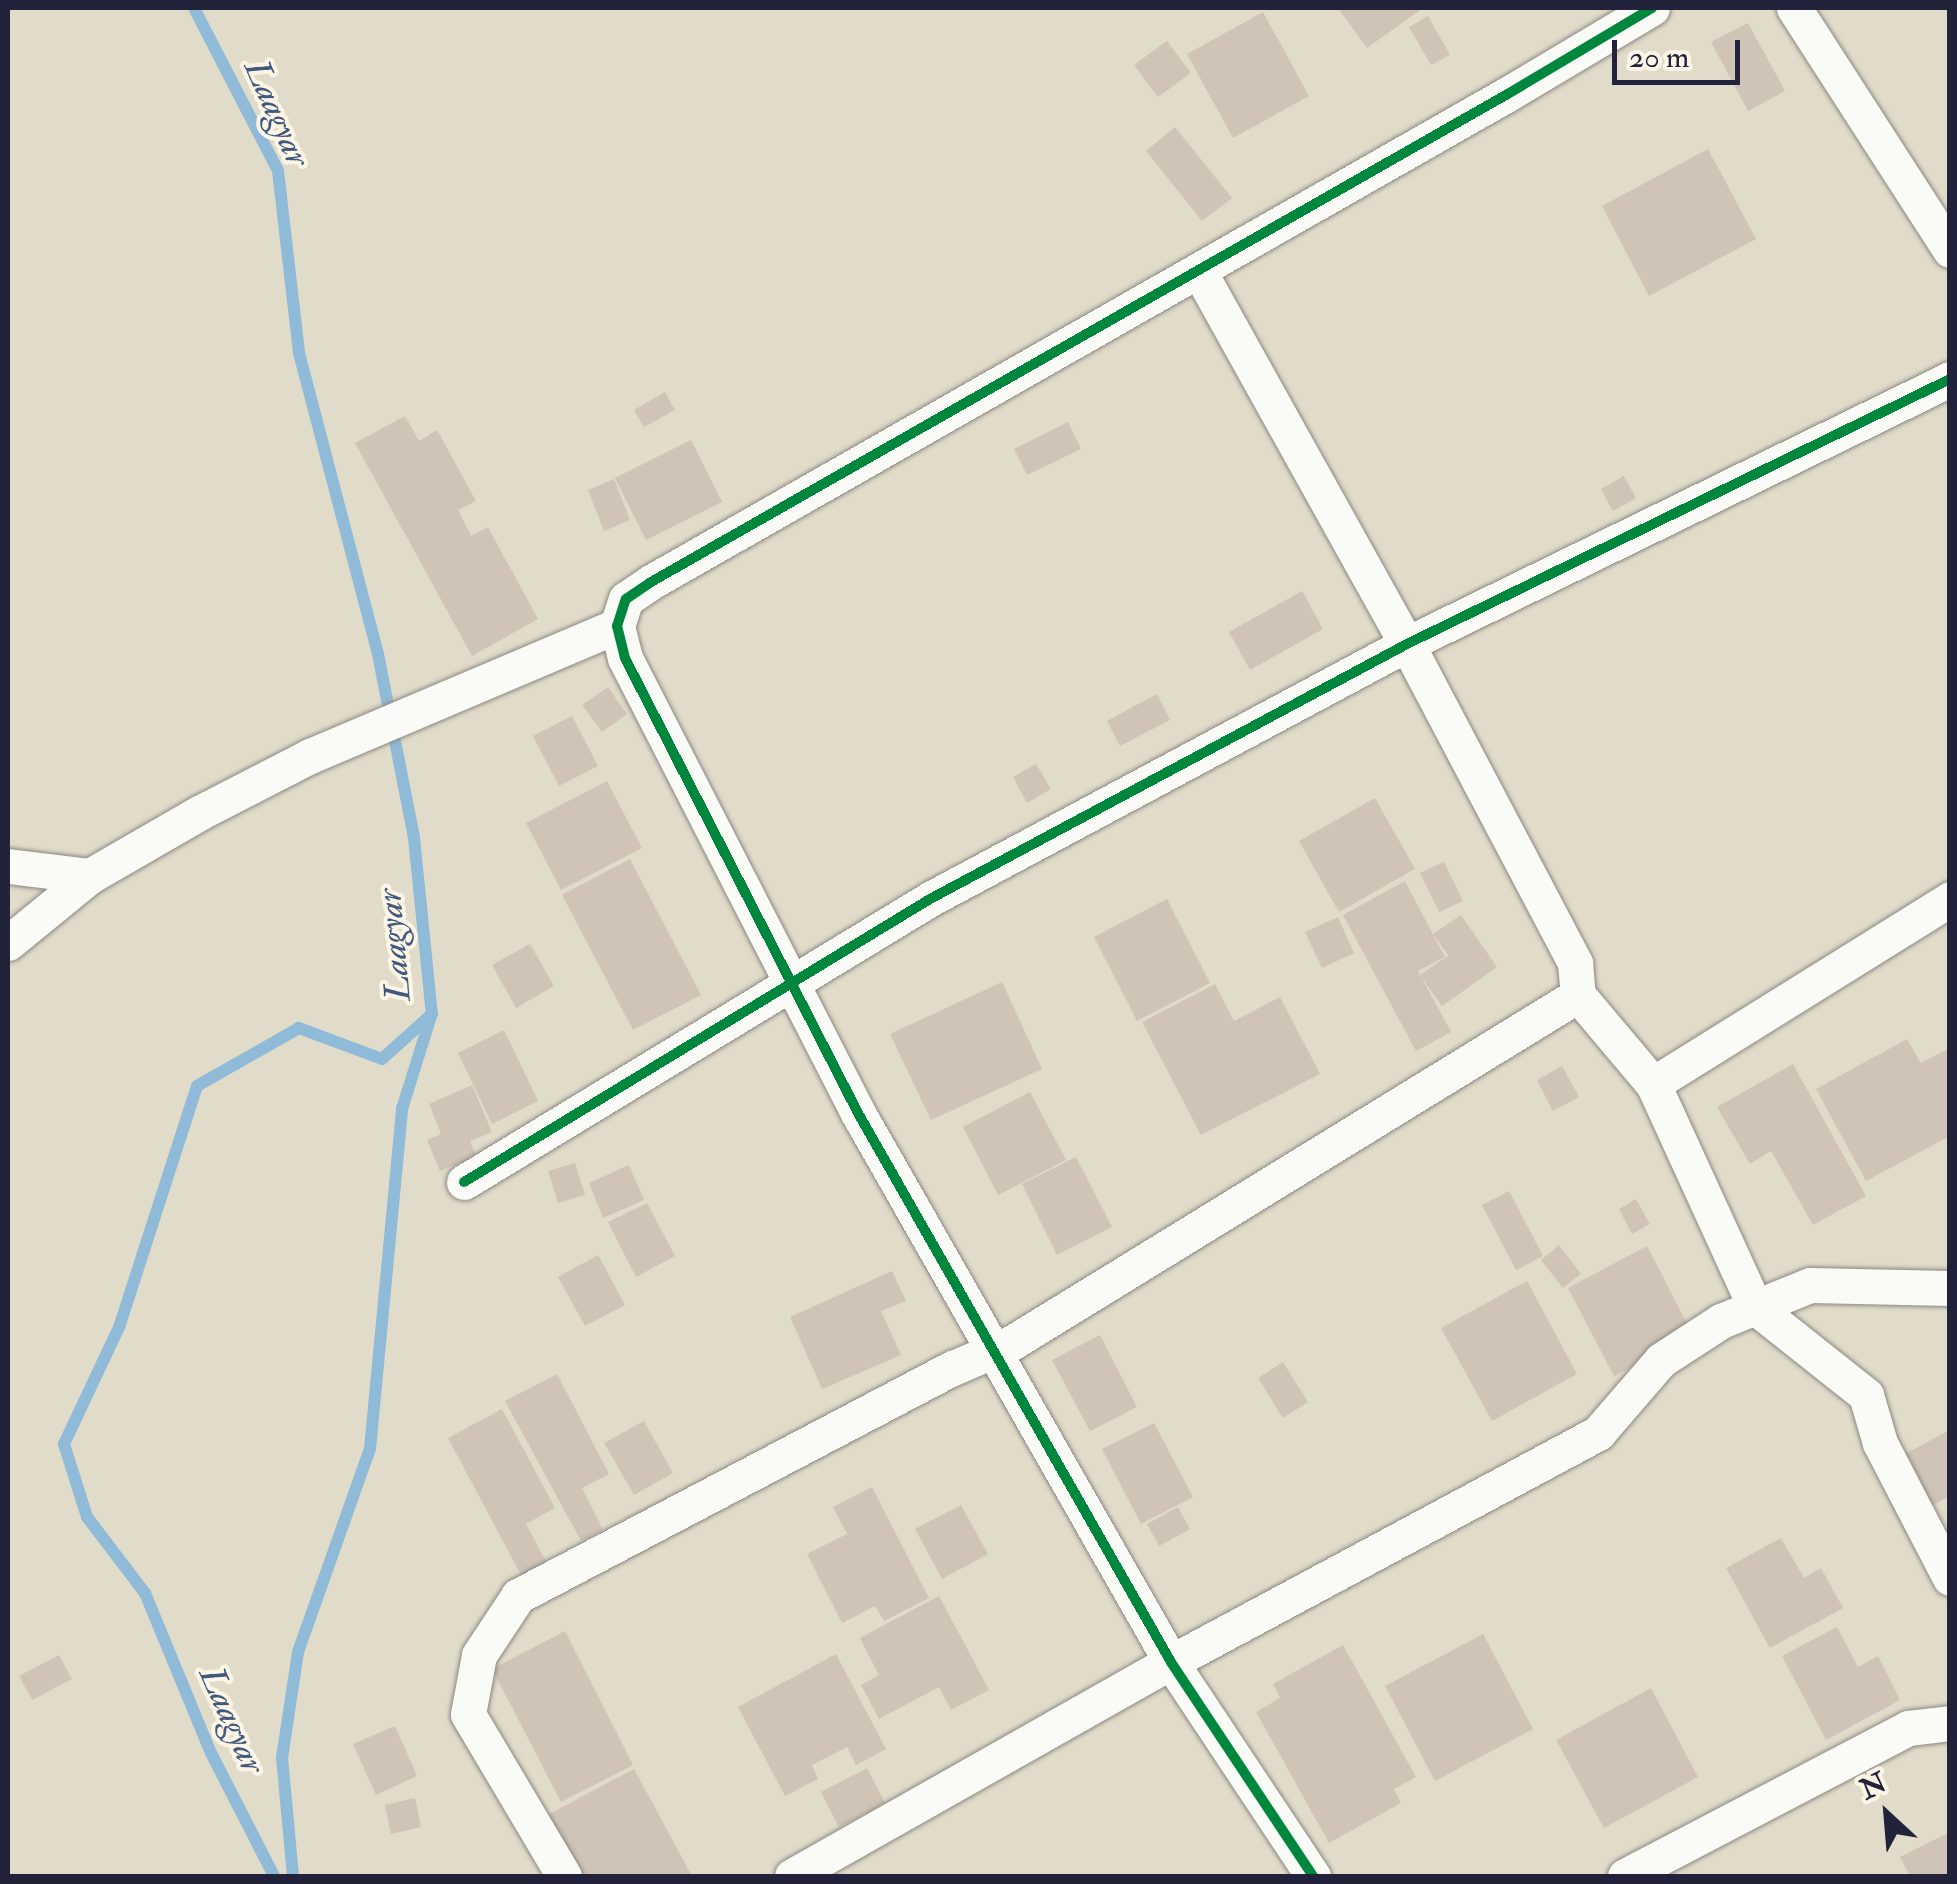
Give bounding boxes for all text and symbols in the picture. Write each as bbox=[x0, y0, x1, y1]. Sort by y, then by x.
scale bar bbox=[1617, 20, 1744, 82]
text: 20 m bbox=[1629, 39, 1689, 76]
water label: Laagyar bbox=[235, 53, 319, 173]
water label: Laagyar bbox=[368, 887, 420, 1003]
water label: Laagyar bbox=[190, 1660, 274, 1780]
north arrow bbox=[1837, 1764, 1937, 1864]
text: N bbox=[1855, 1765, 1893, 1808]

